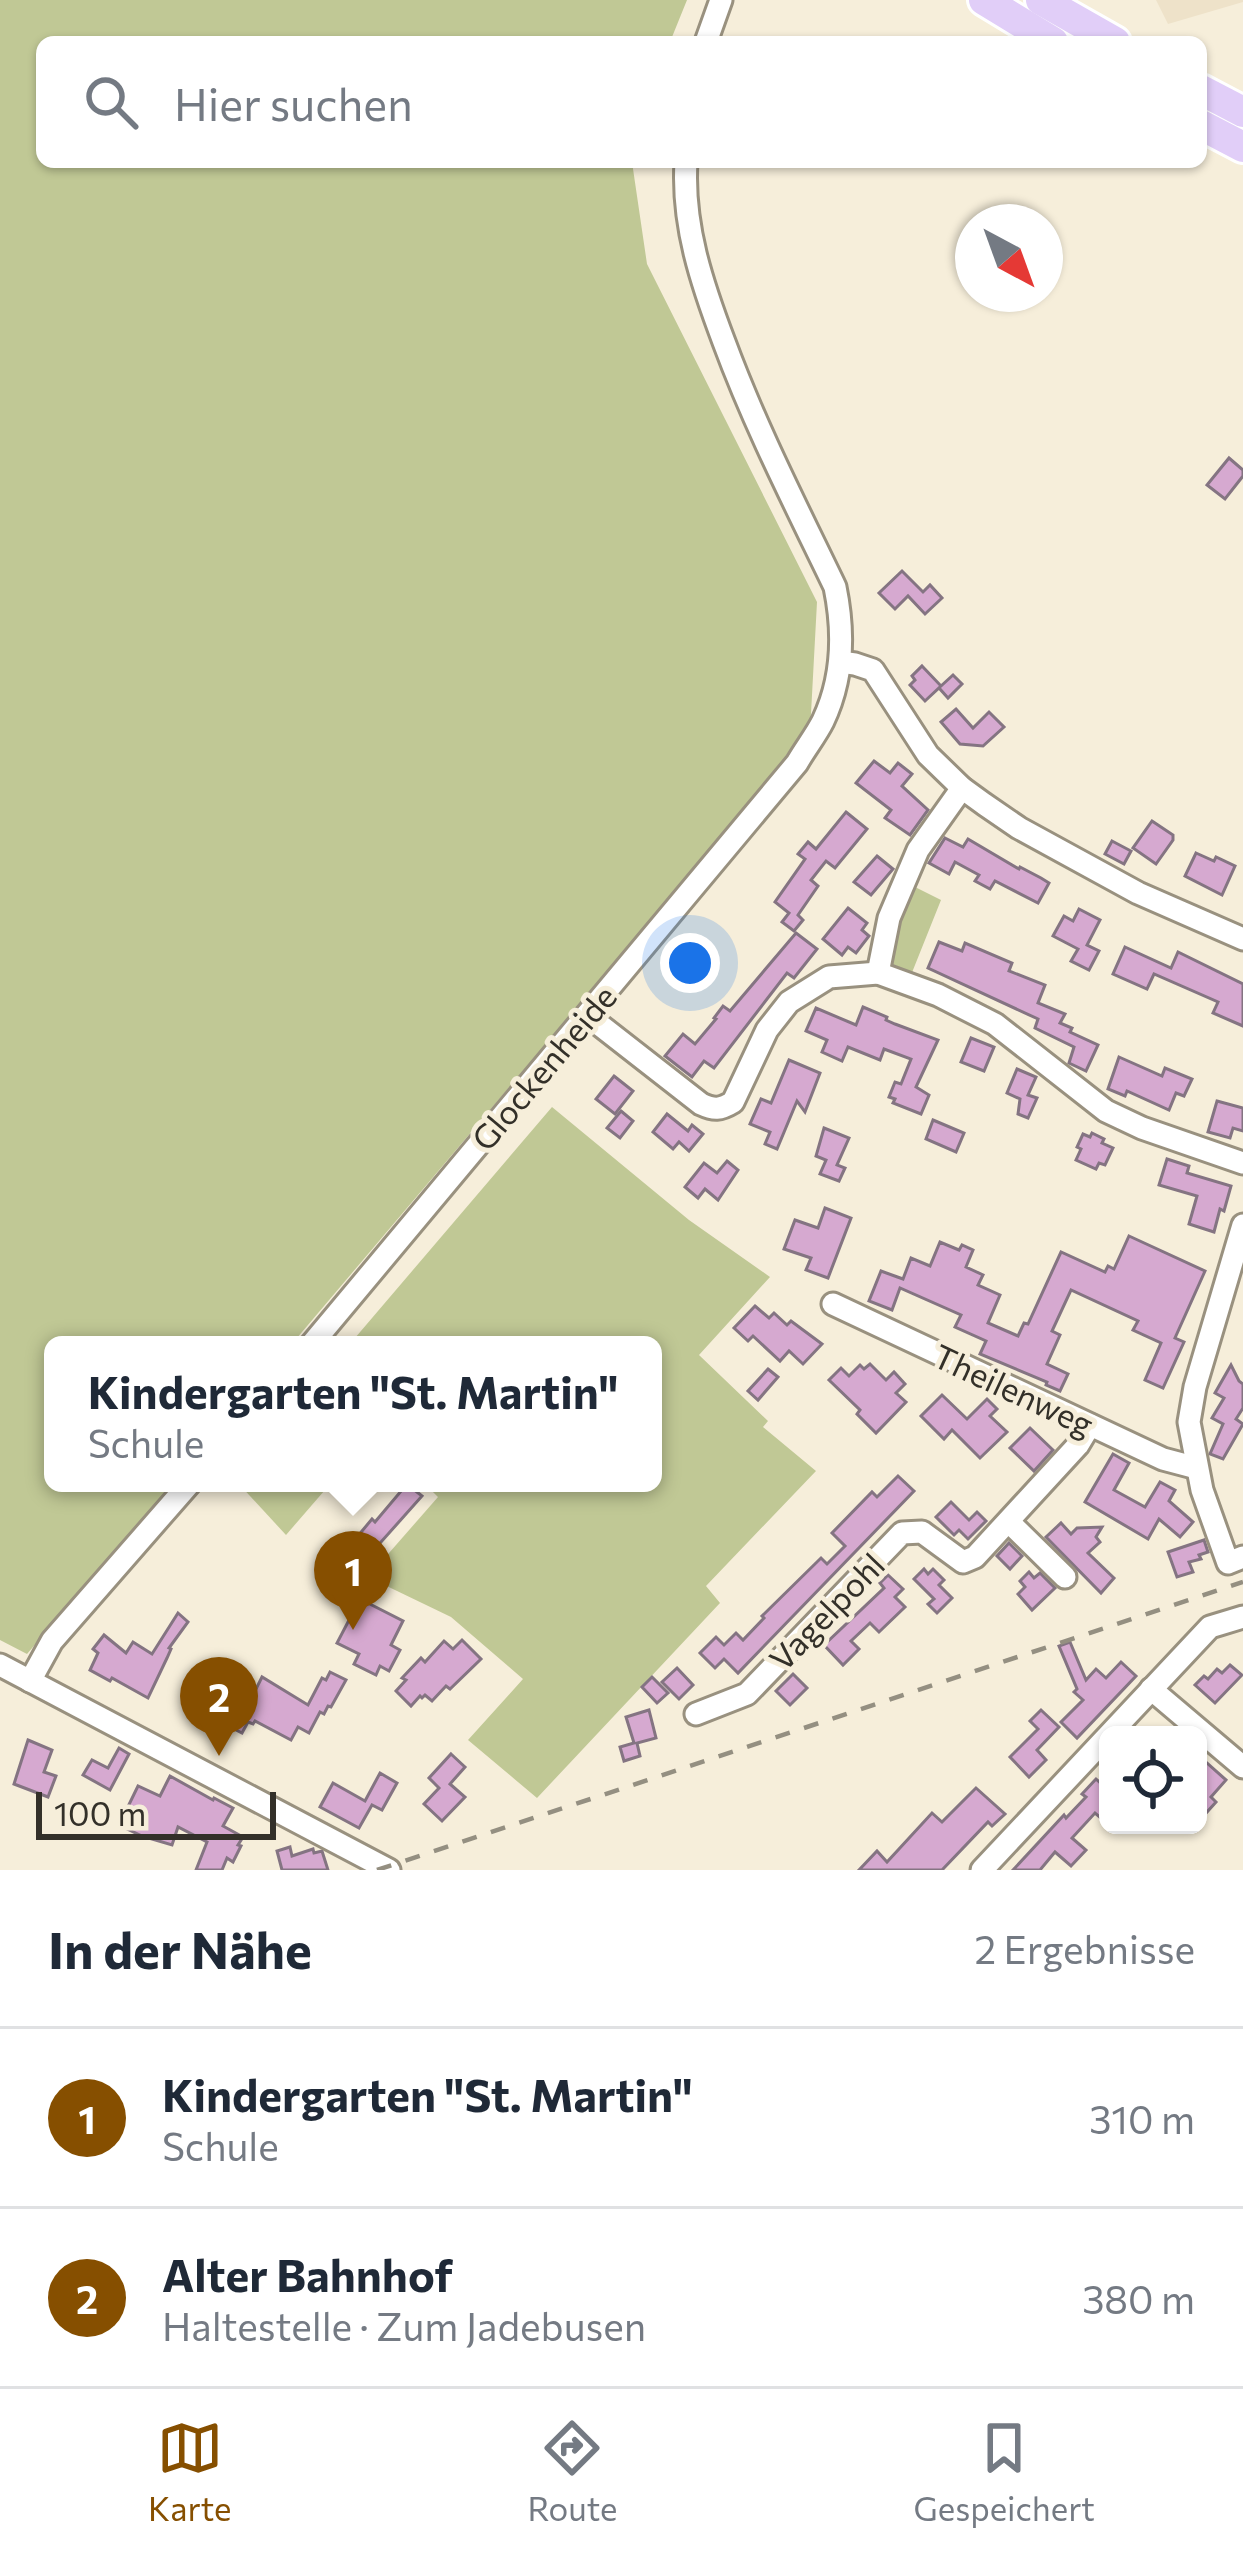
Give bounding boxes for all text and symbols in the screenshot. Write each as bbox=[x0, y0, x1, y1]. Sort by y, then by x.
search box bbox=[36, 36, 1207, 168]
icon: search bbox=[78, 69, 144, 135]
text: Hier suchen bbox=[174, 75, 413, 130]
north arrow bbox=[955, 204, 1063, 312]
your location bbox=[660, 933, 720, 993]
street label: Glockenheide bbox=[462, 976, 624, 1158]
street label: Theilenweg bbox=[928, 1334, 1100, 1444]
popup bbox=[44, 1336, 662, 1492]
text: Kindergarten "St. Martin" bbox=[88, 1363, 618, 1418]
text: Schule bbox=[88, 1418, 204, 1466]
pin: 1 bbox=[314, 1531, 392, 1630]
street label: Vagelpohl bbox=[760, 1544, 892, 1678]
pin: 2 bbox=[180, 1657, 258, 1756]
map controls bbox=[1099, 1726, 1207, 1834]
button: locate bbox=[1099, 1726, 1207, 1834]
scale bar bbox=[36, 1786, 276, 1839]
text: 100 m bbox=[54, 1792, 146, 1833]
text: In der Nähe bbox=[48, 1917, 312, 1980]
text: 2 Ergebnisse bbox=[974, 1924, 1195, 1972]
text: Kindergarten "St. Martin" bbox=[162, 2066, 693, 2121]
text: 1 bbox=[78, 2094, 96, 2142]
text: 310 m bbox=[1089, 2094, 1195, 2142]
text: Schule bbox=[162, 2121, 279, 2169]
text: Alter Bahnhof bbox=[162, 2246, 453, 2301]
text: 2 bbox=[76, 2274, 98, 2322]
text: 380 m bbox=[1082, 2274, 1195, 2322]
text: Haltestelle · Zum Jadebusen bbox=[162, 2301, 646, 2349]
tab: Karte bbox=[148, 2415, 231, 2528]
tab: Route bbox=[528, 2415, 617, 2528]
tab: Gespeichert bbox=[914, 2415, 1095, 2528]

